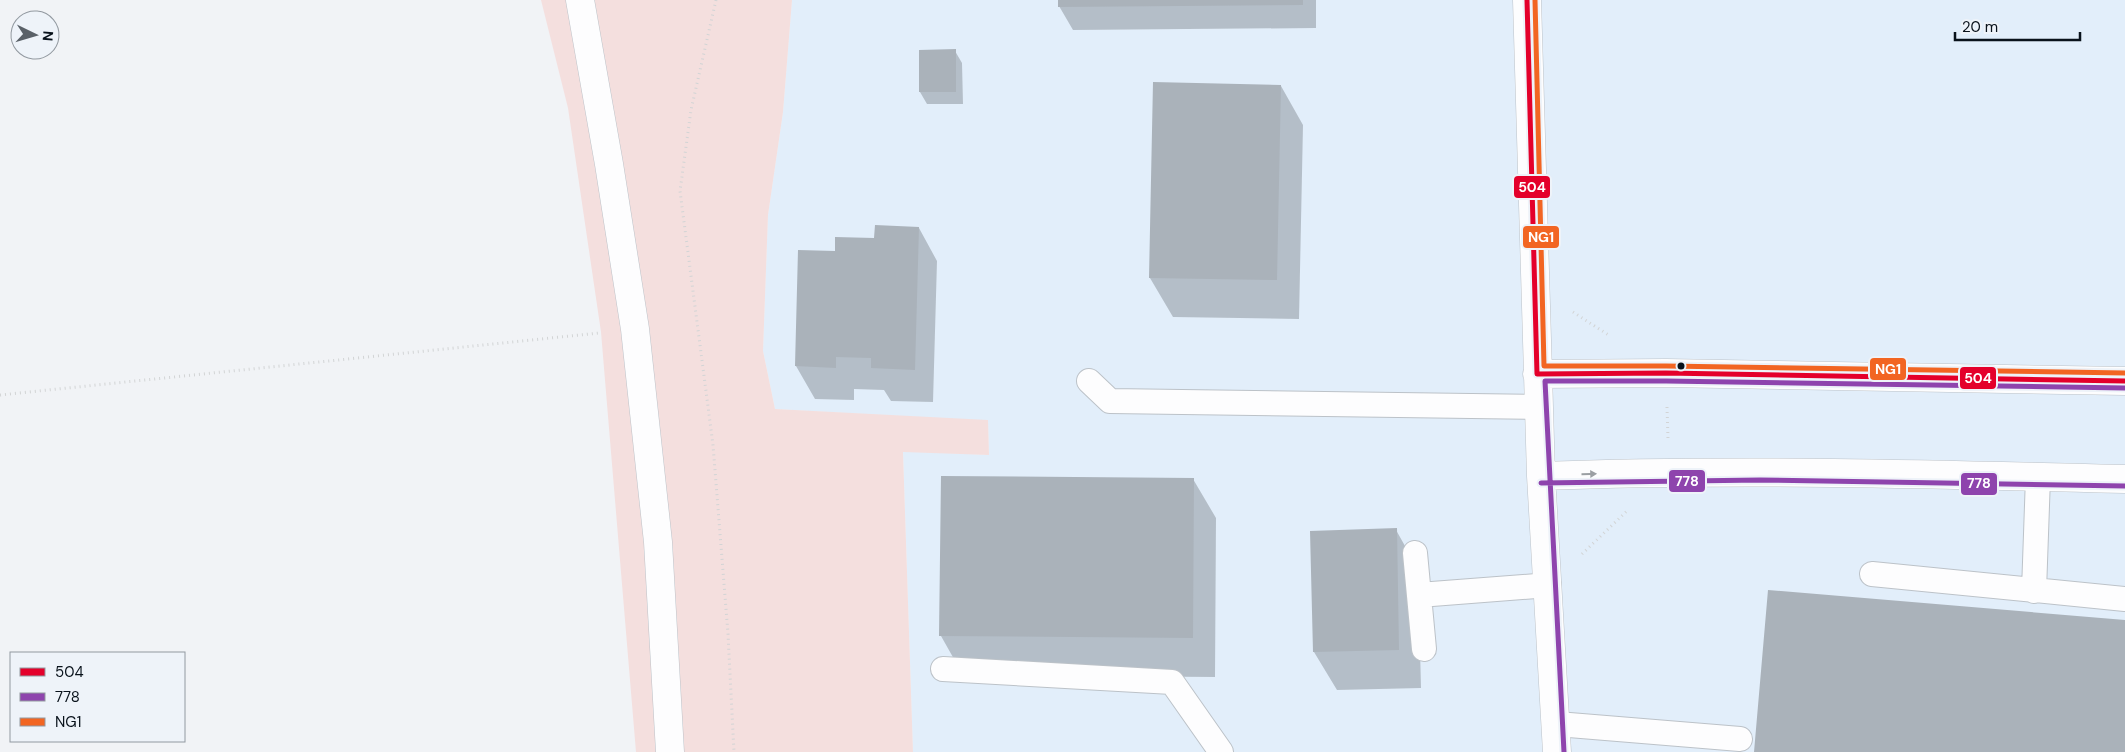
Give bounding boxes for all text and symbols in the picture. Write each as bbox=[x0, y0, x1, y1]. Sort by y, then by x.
north arrow bbox=[10, 10, 60, 60]
scale bar bbox=[1955, 10, 2080, 42]
text: 20 m bbox=[1962, 17, 1998, 37]
text: N bbox=[39, 30, 57, 42]
line badge: 504 bbox=[1513, 175, 1551, 199]
text: 504 bbox=[1518, 178, 1546, 196]
line badge: NG1 bbox=[1522, 225, 1560, 249]
text: NG1 bbox=[1528, 228, 1554, 246]
line badge: NG1 bbox=[1869, 357, 1907, 381]
text: NG1 bbox=[1875, 360, 1901, 378]
unlabelled marker bbox=[1676, 361, 1686, 371]
line badge: 504 bbox=[1959, 366, 1997, 390]
text: 504 bbox=[1964, 369, 1992, 387]
line badge: 778 bbox=[1668, 469, 1706, 493]
one-way arrow bbox=[1582, 470, 1598, 478]
text: 778 bbox=[1675, 472, 1699, 490]
line badge: 778 bbox=[1960, 472, 1998, 496]
text: 778 bbox=[1967, 474, 1991, 492]
legend bbox=[10, 652, 185, 742]
text: 504 bbox=[55, 662, 84, 682]
text: 778 bbox=[55, 687, 80, 707]
text: NG1 bbox=[55, 712, 81, 732]

